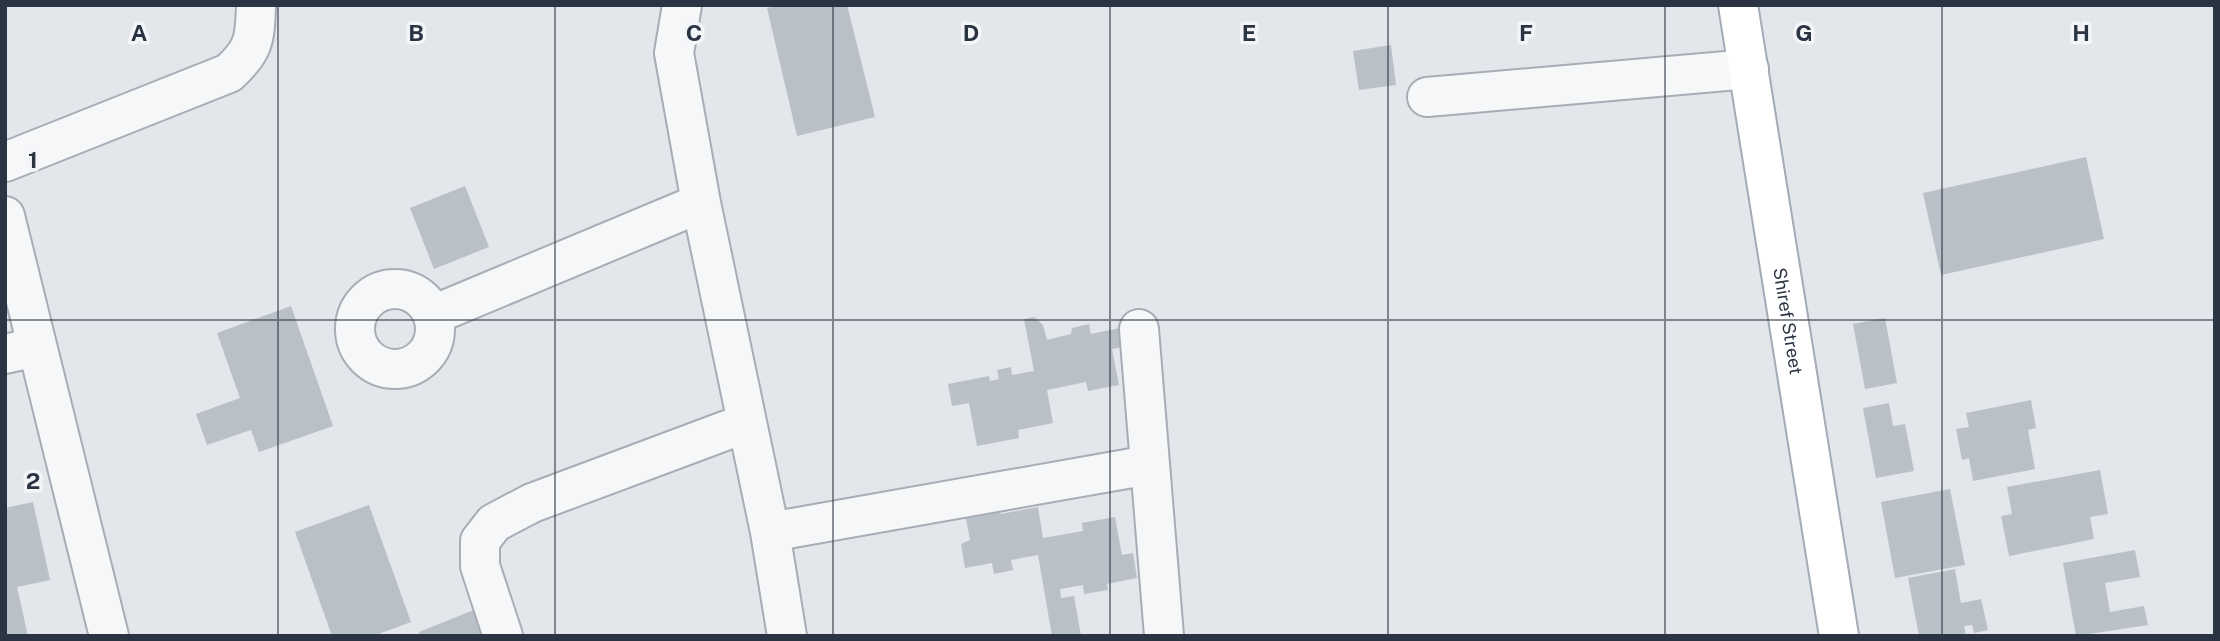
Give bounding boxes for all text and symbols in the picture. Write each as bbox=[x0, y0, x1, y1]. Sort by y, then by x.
text: A bbox=[131, 19, 148, 46]
text: B bbox=[408, 19, 424, 46]
text: C bbox=[686, 19, 702, 46]
text: D bbox=[963, 19, 979, 46]
text: E bbox=[1242, 19, 1256, 46]
text: F bbox=[1519, 19, 1533, 46]
text: G bbox=[1795, 19, 1813, 46]
text: H bbox=[2072, 19, 2090, 46]
text: 1 bbox=[28, 146, 38, 173]
street label: Shiref Street bbox=[1770, 266, 1807, 376]
text: 2 bbox=[26, 467, 40, 494]

